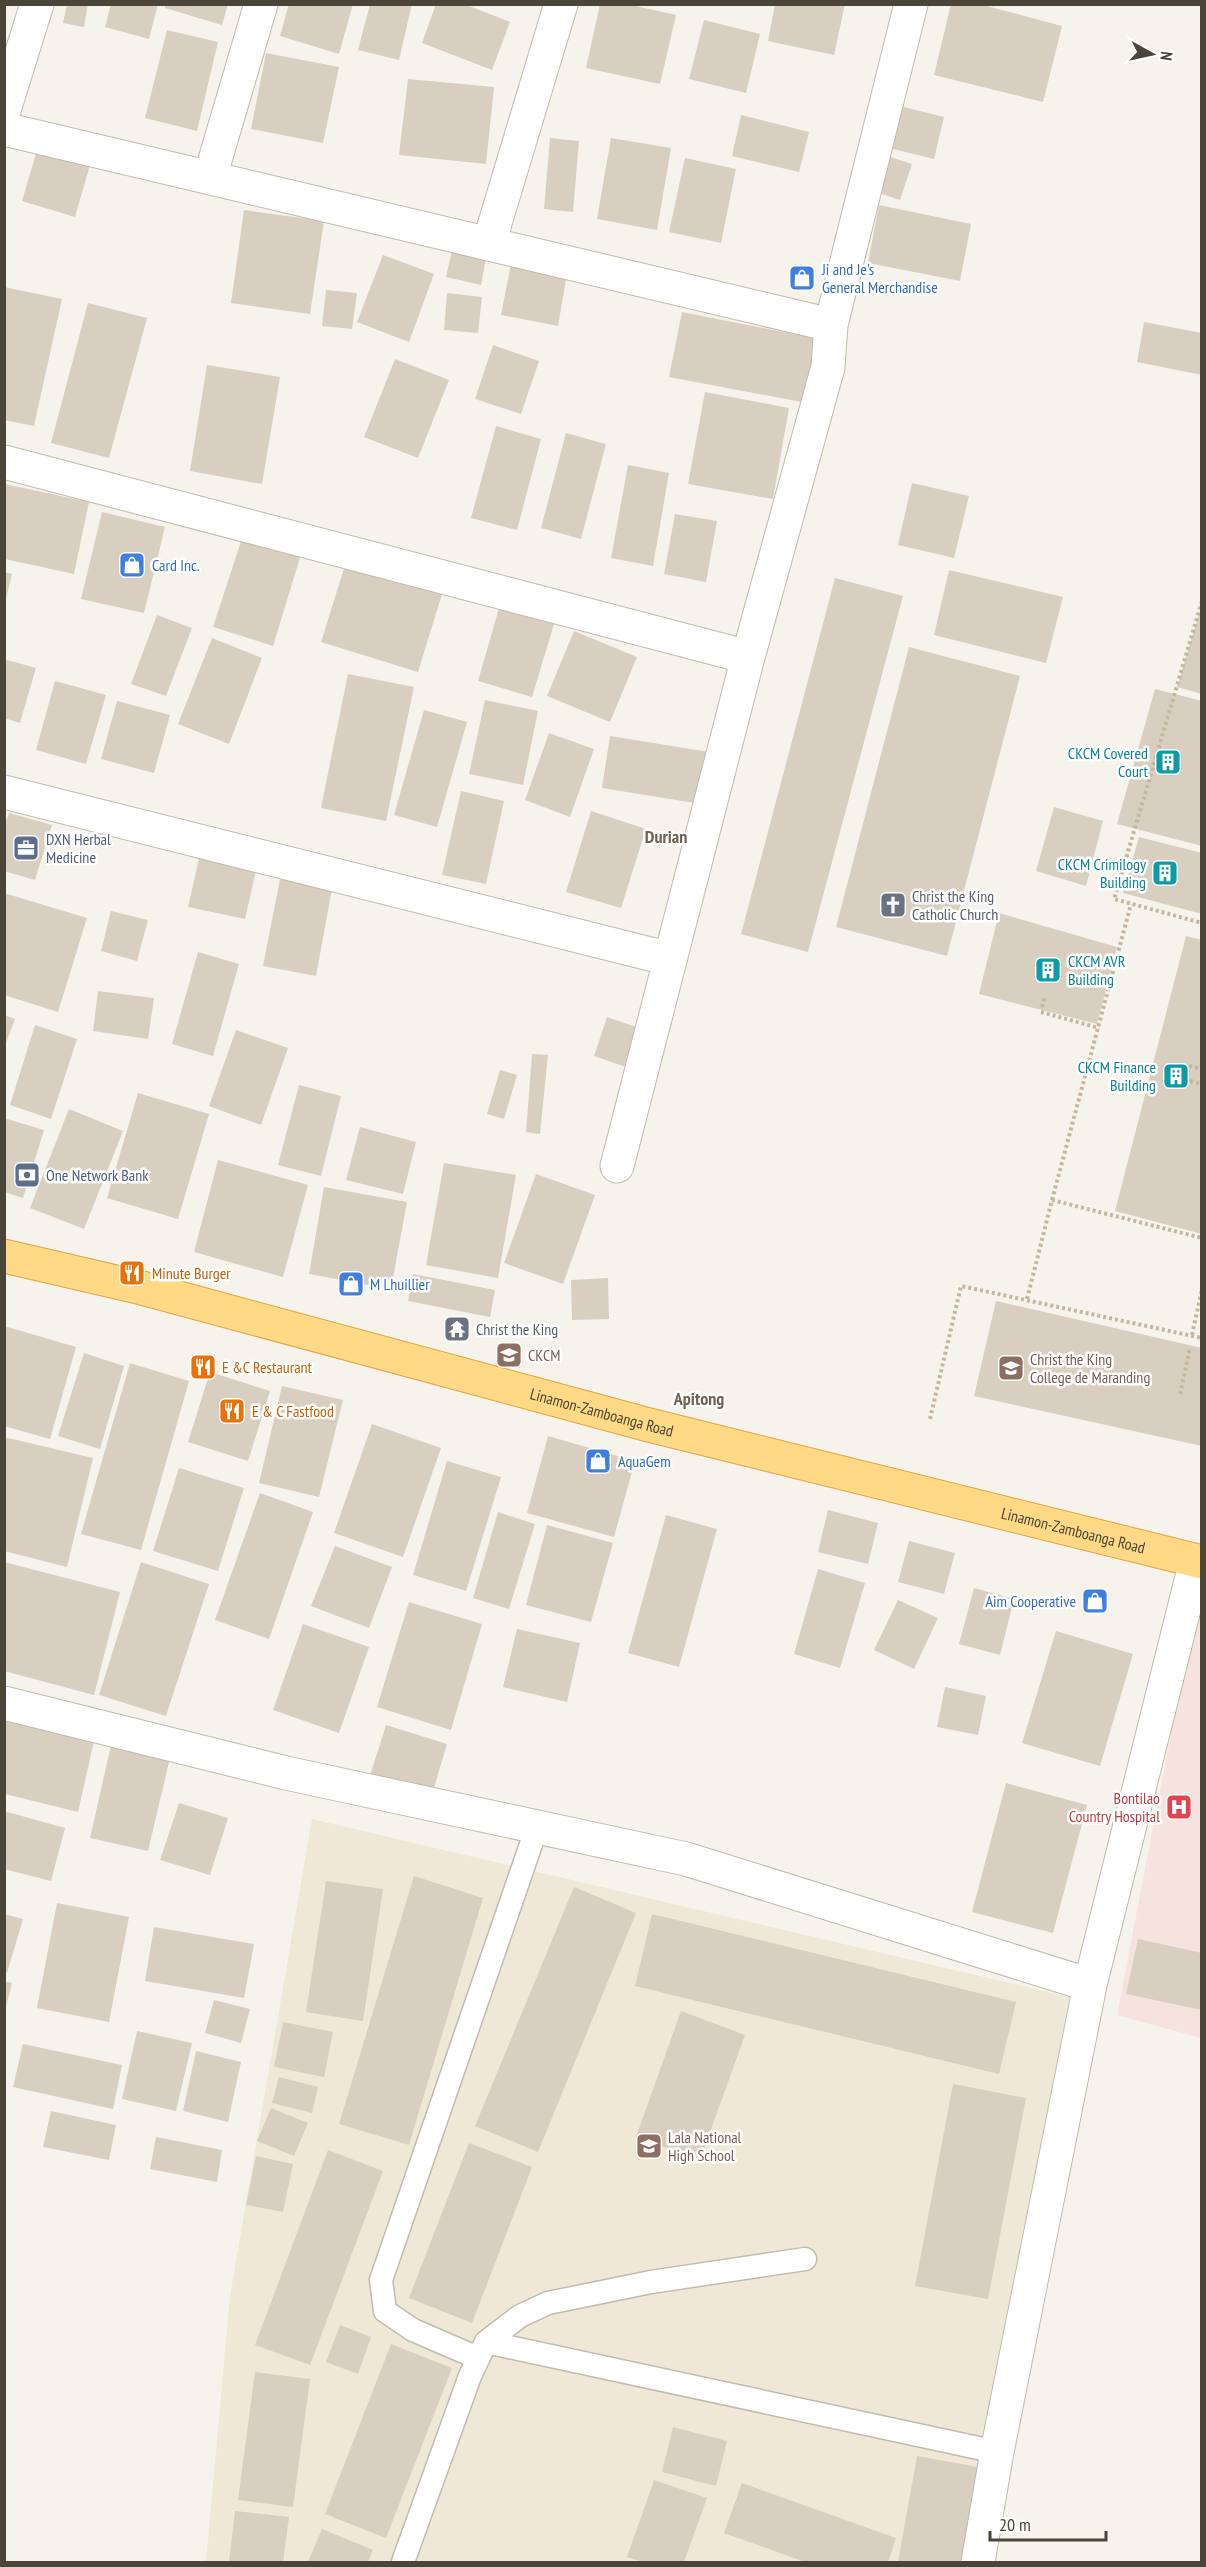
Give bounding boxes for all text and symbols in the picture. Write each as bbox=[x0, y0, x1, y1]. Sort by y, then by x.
north arrow bbox=[1122, 24, 1182, 84]
text: N bbox=[1156, 50, 1177, 62]
place label: Ji and Je's General Merchandise bbox=[821, 259, 938, 297]
shop icon: Ji and Je's General Merchandise bbox=[787, 263, 817, 293]
shop icon: Card Inc. bbox=[117, 550, 147, 580]
place label: Card Inc. bbox=[152, 555, 200, 575]
place label: CKCM Covered Court bbox=[1068, 743, 1149, 781]
building icon: CKCM Covered Court bbox=[1153, 747, 1183, 777]
district label: Durian bbox=[645, 825, 687, 848]
place label: DXN Herbal Medicine bbox=[46, 829, 111, 867]
office icon: DXN Herbal Medicine bbox=[11, 833, 41, 863]
place label: CKCM Crimilogy Building bbox=[1058, 854, 1146, 892]
building icon: CKCM Crimilogy Building bbox=[1150, 858, 1180, 888]
place label: Christ the King Catholic Church bbox=[912, 886, 998, 924]
church icon: Christ the King Catholic Church bbox=[878, 890, 908, 920]
place label: CKCM AVR Building bbox=[1068, 951, 1126, 989]
building icon: CKCM AVR Building bbox=[1033, 955, 1063, 985]
place label: CKCM Finance Building bbox=[1078, 1057, 1156, 1095]
building icon: CKCM Finance Building bbox=[1161, 1061, 1191, 1091]
bank icon: One Network Bank bbox=[12, 1160, 42, 1190]
place label: One Network Bank bbox=[46, 1165, 149, 1185]
restaurant icon: Minute Burger bbox=[117, 1258, 147, 1288]
place label: Minute Burger bbox=[152, 1263, 231, 1283]
shop icon: M Lhuillier bbox=[336, 1269, 366, 1299]
place label: M Lhuillier bbox=[370, 1274, 430, 1294]
temple icon: Christ the King bbox=[442, 1314, 472, 1344]
place label: Christ the King bbox=[476, 1319, 558, 1339]
school or university icon: CKCM bbox=[494, 1340, 524, 1370]
place label: CKCM bbox=[528, 1345, 560, 1365]
place label: Christ the King College de Maranding bbox=[1030, 1349, 1150, 1387]
restaurant icon: E &C Restaurant bbox=[188, 1352, 218, 1382]
school or university icon: Christ the King College de Maranding bbox=[996, 1353, 1026, 1383]
place label: E &C Restaurant bbox=[222, 1357, 313, 1377]
street label: Linamon-Zamboanga Road bbox=[528, 1383, 676, 1441]
district label: Apitong bbox=[673, 1387, 724, 1410]
restaurant icon: E & C Fastfood bbox=[217, 1396, 247, 1426]
place label: E & C Fastfood bbox=[252, 1401, 334, 1421]
shop icon: AquaGem bbox=[583, 1446, 613, 1476]
place label: AquaGem bbox=[618, 1451, 671, 1471]
street label: Linamon-Zamboanga Road bbox=[999, 1503, 1147, 1558]
shop icon: Aim Cooperative bbox=[1080, 1586, 1110, 1616]
place label: Aim Cooperative bbox=[985, 1591, 1076, 1611]
place label: Bontilao Country Hospital bbox=[1069, 1788, 1160, 1826]
hospital icon: Bontilao Country Hospital bbox=[1164, 1792, 1194, 1822]
place label: Lala National High School bbox=[668, 2127, 742, 2165]
school or university icon: Lala National High School bbox=[634, 2131, 664, 2161]
scale bar bbox=[990, 2504, 1106, 2542]
text: 20 m bbox=[999, 2513, 1031, 2536]

